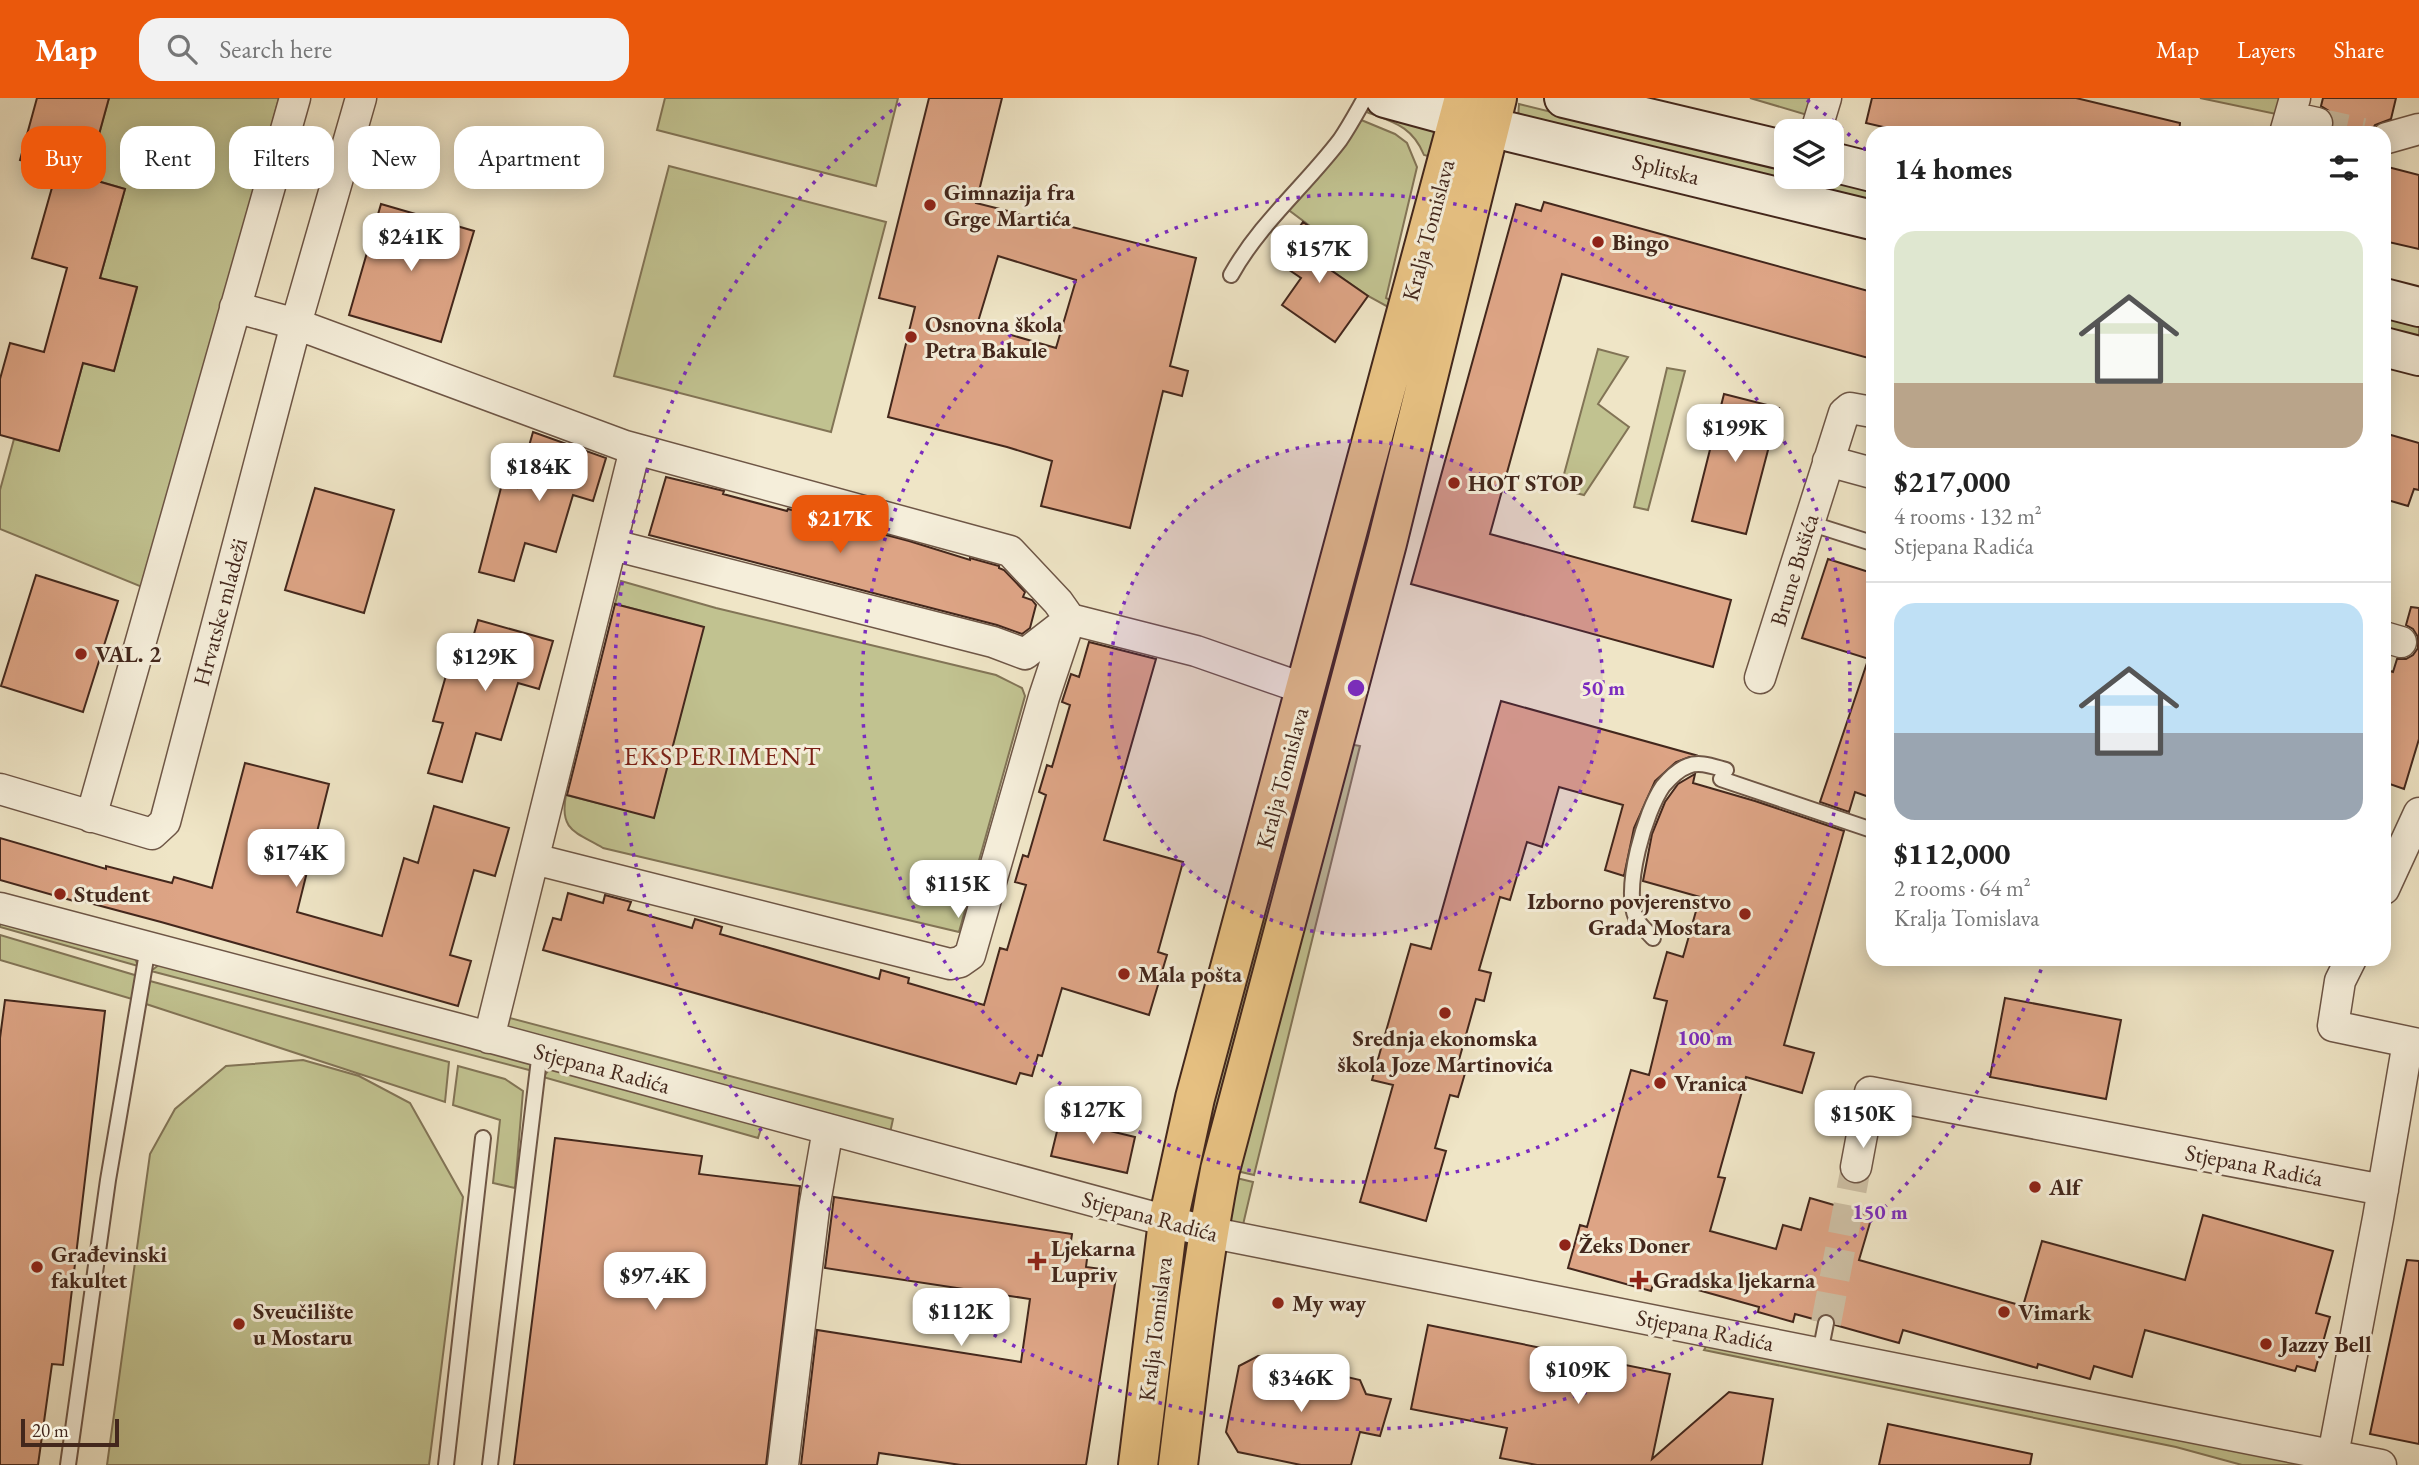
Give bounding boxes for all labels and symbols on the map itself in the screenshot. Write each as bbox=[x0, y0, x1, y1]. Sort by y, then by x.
street label: Splitska bbox=[1629, 146, 1703, 192]
street label: Kralja Tomislava bbox=[1395, 155, 1462, 304]
place label: Gimnazija fra Grge Martića bbox=[944, 177, 1076, 233]
marker: Gimnazija fra Grge Martića bbox=[922, 197, 938, 213]
pin: $241K bbox=[362, 214, 460, 273]
pin: $157K bbox=[1270, 226, 1368, 285]
place label: Bingo bbox=[1612, 227, 1670, 257]
marker: Bingo bbox=[1590, 234, 1606, 250]
place label: Osnovna škola Petra Bakule bbox=[925, 309, 1064, 365]
marker: Osnovna škola Petra Bakule bbox=[903, 329, 919, 345]
pin: $199K bbox=[1686, 404, 1784, 464]
pin: $184K bbox=[490, 444, 588, 503]
place label: HOT STOP bbox=[1468, 468, 1583, 498]
marker: HOT STOP bbox=[1446, 475, 1462, 491]
pin: $217K bbox=[791, 496, 889, 555]
street label: Brune Bušića bbox=[1763, 509, 1826, 630]
street label: Hrvatske mladeži bbox=[186, 534, 254, 689]
pin: $129K bbox=[436, 634, 534, 693]
place label: VAL. 2 bbox=[95, 639, 161, 669]
marker: VAL. 2 bbox=[73, 646, 89, 662]
text: 50 m bbox=[1581, 674, 1625, 701]
centre of rings bbox=[1344, 676, 1368, 700]
street label: Kralja Tomislava bbox=[1249, 703, 1316, 852]
district label: EKSPERIMENT bbox=[624, 739, 822, 773]
pin: $174K bbox=[247, 830, 345, 889]
pin: $115K bbox=[909, 860, 1007, 920]
place label: Student bbox=[74, 879, 150, 909]
marker: Student bbox=[52, 886, 68, 902]
place label: Izborno povjerenstvo Grada Mostara bbox=[1527, 886, 1732, 942]
marker: Izborno povjerenstvo Grada Mostara bbox=[1737, 906, 1753, 922]
place label: Mala pošta bbox=[1138, 959, 1243, 989]
marker: Mala pošta bbox=[1116, 966, 1132, 982]
marker: Srednja ekonomska škola Joze Martinovića bbox=[1437, 1005, 1453, 1021]
place label: Srednja ekonomska škola Joze Martinovića bbox=[1337, 1023, 1554, 1079]
text: 100 m bbox=[1677, 1024, 1733, 1051]
street label: Stjepana Radića bbox=[531, 1035, 674, 1101]
place label: Vranica bbox=[1674, 1068, 1748, 1098]
marker: Vranica bbox=[1652, 1075, 1668, 1091]
pin: $127K bbox=[1044, 1086, 1142, 1146]
pin: $150K bbox=[1814, 1090, 1912, 1150]
street label: Stjepana Radića bbox=[2183, 1137, 2326, 1193]
place label: Alf bbox=[2048, 1172, 2083, 1202]
marker: Alf bbox=[2027, 1179, 2043, 1195]
street label: Stjepana Radića bbox=[1079, 1183, 1222, 1249]
text: 150 m bbox=[1852, 1198, 1908, 1225]
place label: Žeks Doner bbox=[1579, 1230, 1690, 1260]
place label: Ljekarna Lupriv bbox=[1051, 1233, 1136, 1289]
marker: Žeks Doner bbox=[1557, 1237, 1573, 1253]
place label: Građevinski fakultet bbox=[51, 1239, 167, 1295]
pin: $97.4K bbox=[598, 1252, 712, 1312]
marker: Ljekarna Lupriv bbox=[1029, 1253, 1045, 1269]
street label: Kralja Tomislava bbox=[1131, 1254, 1179, 1403]
marker: Građevinski fakultet bbox=[29, 1259, 45, 1275]
place label: Gradska ljekarna bbox=[1653, 1265, 1816, 1295]
marker: Gradska ljekarna bbox=[1631, 1272, 1647, 1288]
pin: $112K bbox=[912, 1288, 1010, 1348]
place label: My way bbox=[1292, 1288, 1367, 1318]
marker: My way bbox=[1270, 1295, 1286, 1311]
place label: Sveučilište u Mostaru bbox=[253, 1296, 354, 1352]
place label: Vimark bbox=[2018, 1297, 2092, 1327]
street label: Stjepana Radića bbox=[1634, 1302, 1777, 1358]
marker: Vimark bbox=[1996, 1304, 2012, 1320]
marker: Sveučilište u Mostaru bbox=[231, 1316, 247, 1332]
place label: Jazzy Bell bbox=[2278, 1329, 2372, 1359]
marker: Jazzy Bell bbox=[2258, 1336, 2274, 1352]
pin: $109K bbox=[1529, 1346, 1627, 1406]
pin: $346K bbox=[1252, 1354, 1350, 1414]
scale bar bbox=[21, 1416, 119, 1448]

